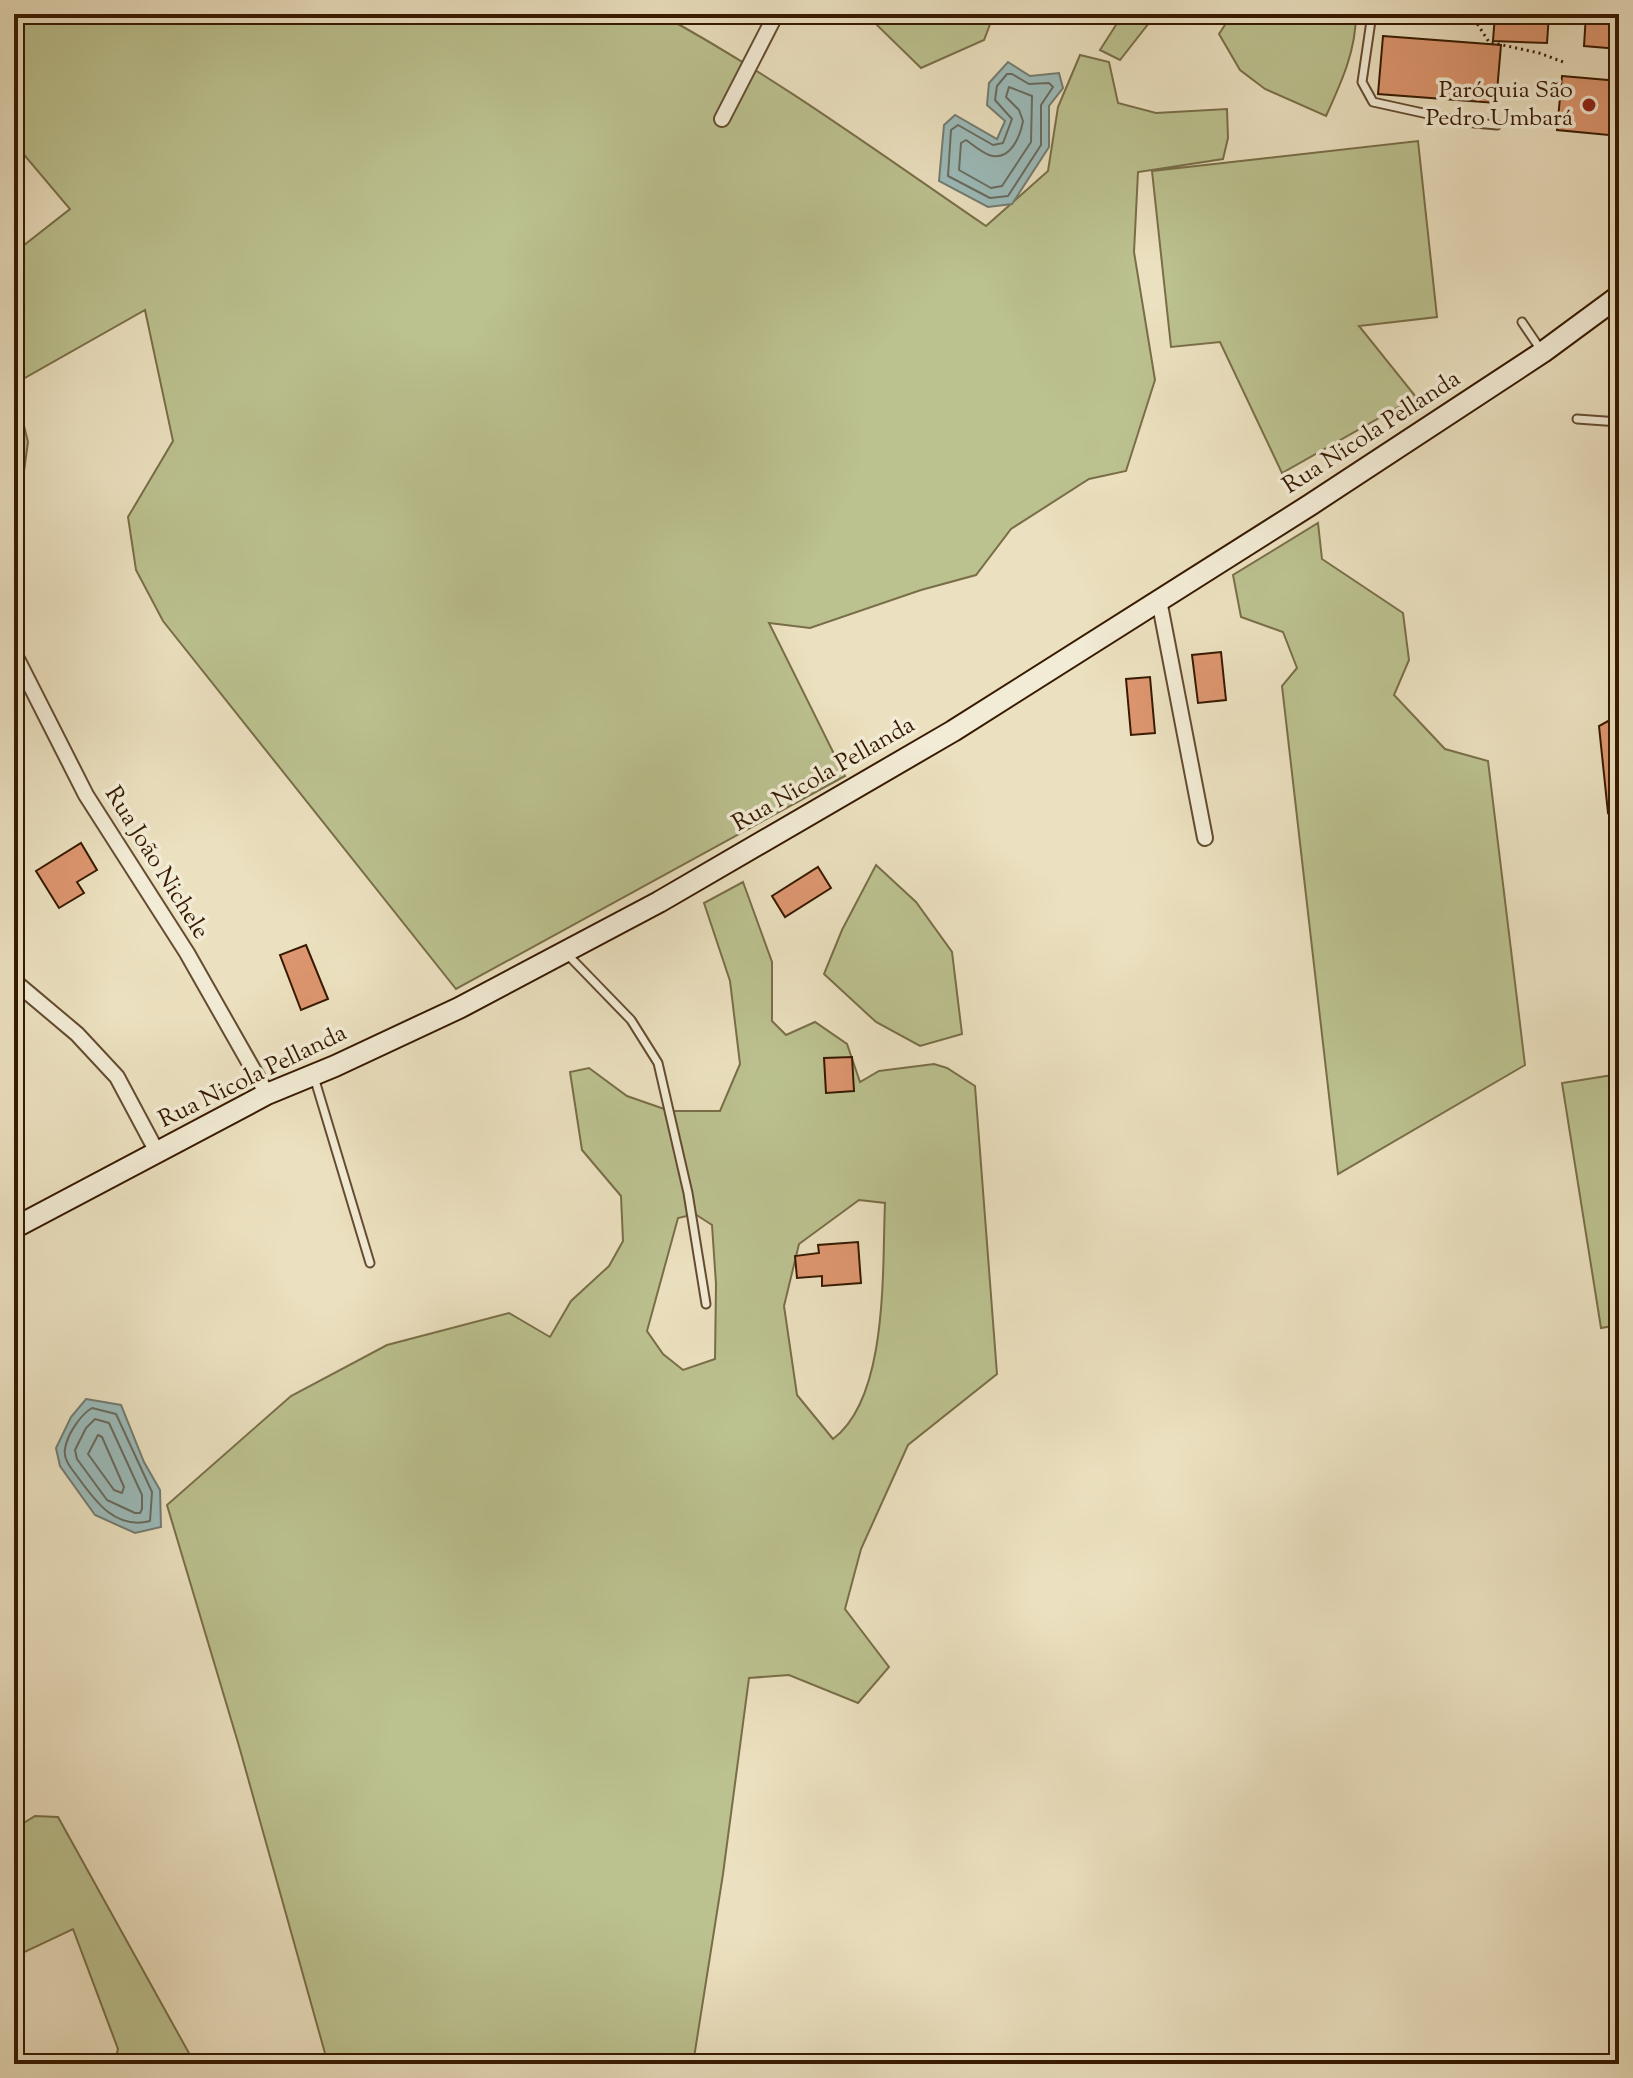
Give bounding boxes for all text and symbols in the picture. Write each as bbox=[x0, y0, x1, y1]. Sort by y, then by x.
place label: Paróquia São Pedro Umbará bbox=[1426, 74, 1573, 136]
marker: Paróquia São Pedro Umbará bbox=[1580, 96, 1598, 114]
street label: Rua Nicola Pellanda bbox=[1277, 363, 1467, 503]
street label: Rua Nicola Pellanda bbox=[726, 709, 922, 841]
street label: Rua João Nichele bbox=[95, 780, 217, 946]
street label: Rua Nicola Pellanda bbox=[153, 1017, 353, 1137]

